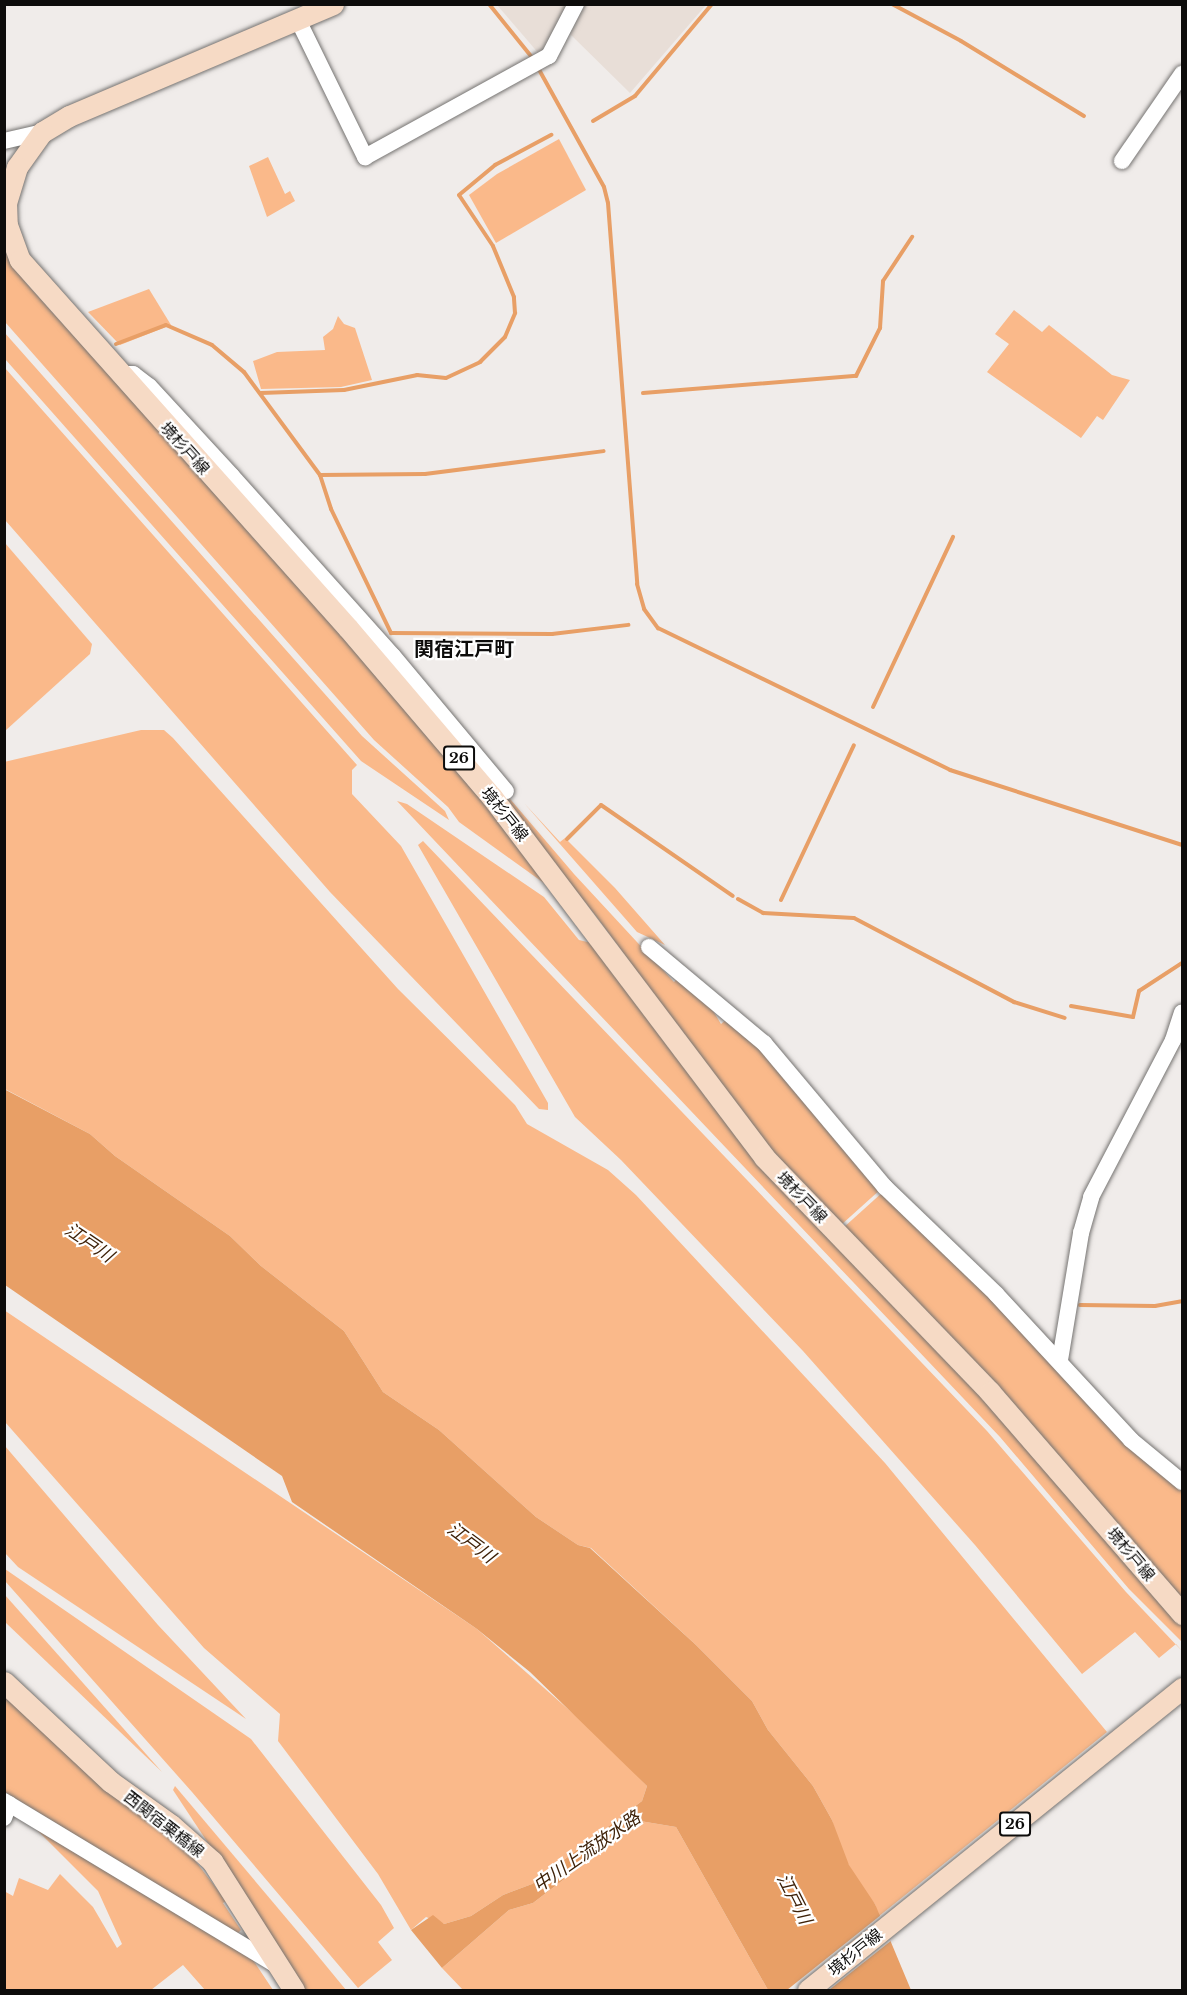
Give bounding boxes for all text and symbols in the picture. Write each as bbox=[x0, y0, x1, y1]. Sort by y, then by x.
street label: 境杉戸線 bbox=[156, 418, 214, 478]
district label: 関宿江戸町 bbox=[414, 637, 514, 661]
road number: 26 bbox=[442, 746, 476, 770]
street label: 境杉戸線 bbox=[477, 783, 533, 845]
street label: 境杉戸線 bbox=[773, 1167, 831, 1227]
water label: 江戸川 bbox=[61, 1219, 117, 1267]
water label: 江戸川 bbox=[443, 1518, 499, 1568]
street label: 境杉戸線 bbox=[1103, 1523, 1159, 1585]
street label: 西関宿栗橋線 bbox=[120, 1787, 208, 1861]
water label: 中川上流放水路 bbox=[529, 1807, 645, 1897]
road number: 26 bbox=[998, 1812, 1032, 1836]
water label: 江戸川 bbox=[772, 1870, 816, 1928]
street label: 境杉戸線 bbox=[824, 1924, 886, 1980]

